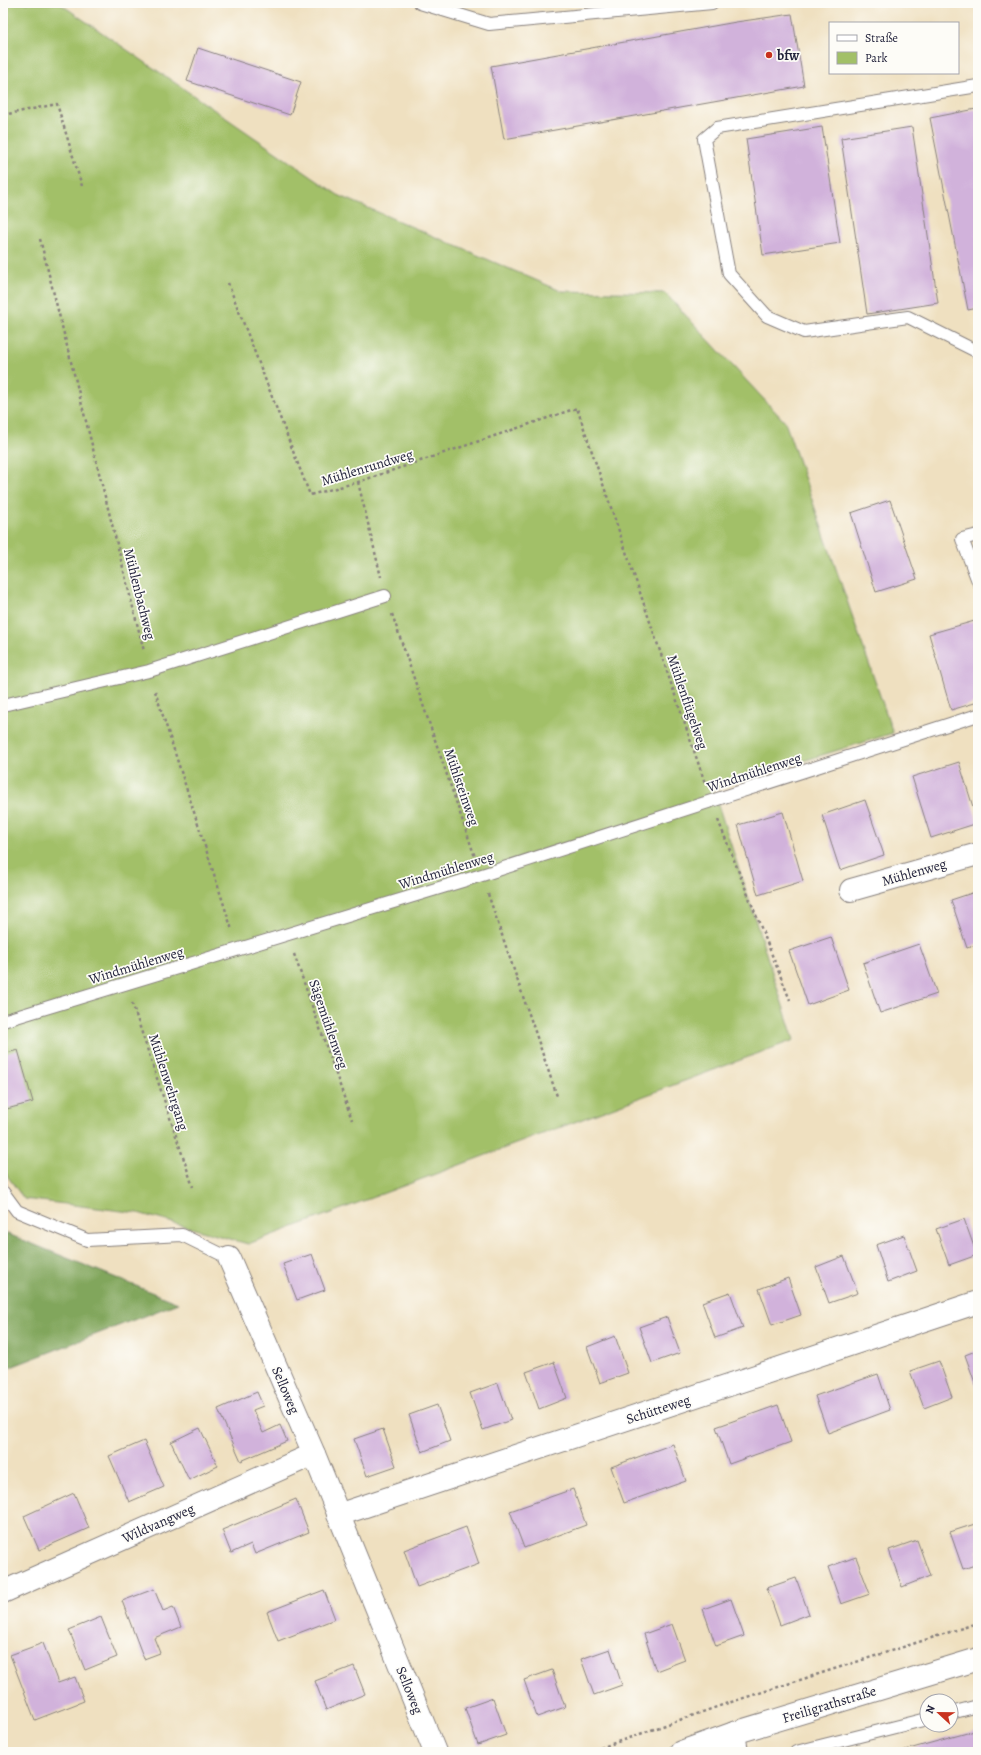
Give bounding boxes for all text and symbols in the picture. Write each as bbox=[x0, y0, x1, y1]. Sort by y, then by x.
legend bbox=[829, 22, 959, 74]
text: Straße bbox=[865, 30, 898, 46]
place label: bfw bbox=[776, 46, 800, 65]
marker: bfw bbox=[764, 50, 774, 60]
text: Park bbox=[865, 50, 888, 66]
street label: Mühlenrundweg bbox=[319, 445, 415, 490]
street label: Mühlenbachweg bbox=[119, 546, 160, 642]
street label: Mühlenflügelweg bbox=[662, 652, 713, 752]
street label: Mühlsteinweg bbox=[439, 746, 484, 828]
street label: Windmühlenweg bbox=[704, 748, 804, 797]
street label: Windmühlenweg bbox=[395, 847, 496, 894]
street label: Mühlenweg bbox=[880, 854, 949, 891]
street label: Windmühlenweg bbox=[85, 942, 186, 989]
street label: Sägemühlenweg bbox=[304, 977, 353, 1071]
street label: Mühlenwehrgang bbox=[144, 1031, 193, 1133]
street label: Selloweg bbox=[267, 1364, 304, 1417]
street label: Schütteweg bbox=[624, 1390, 693, 1429]
street label: Wildvangweg bbox=[118, 1499, 197, 1548]
street label: Selloweg bbox=[391, 1664, 428, 1717]
street label: Freiligrathstraße bbox=[780, 1681, 878, 1728]
north arrow bbox=[919, 1693, 959, 1733]
text: N bbox=[922, 1703, 939, 1716]

